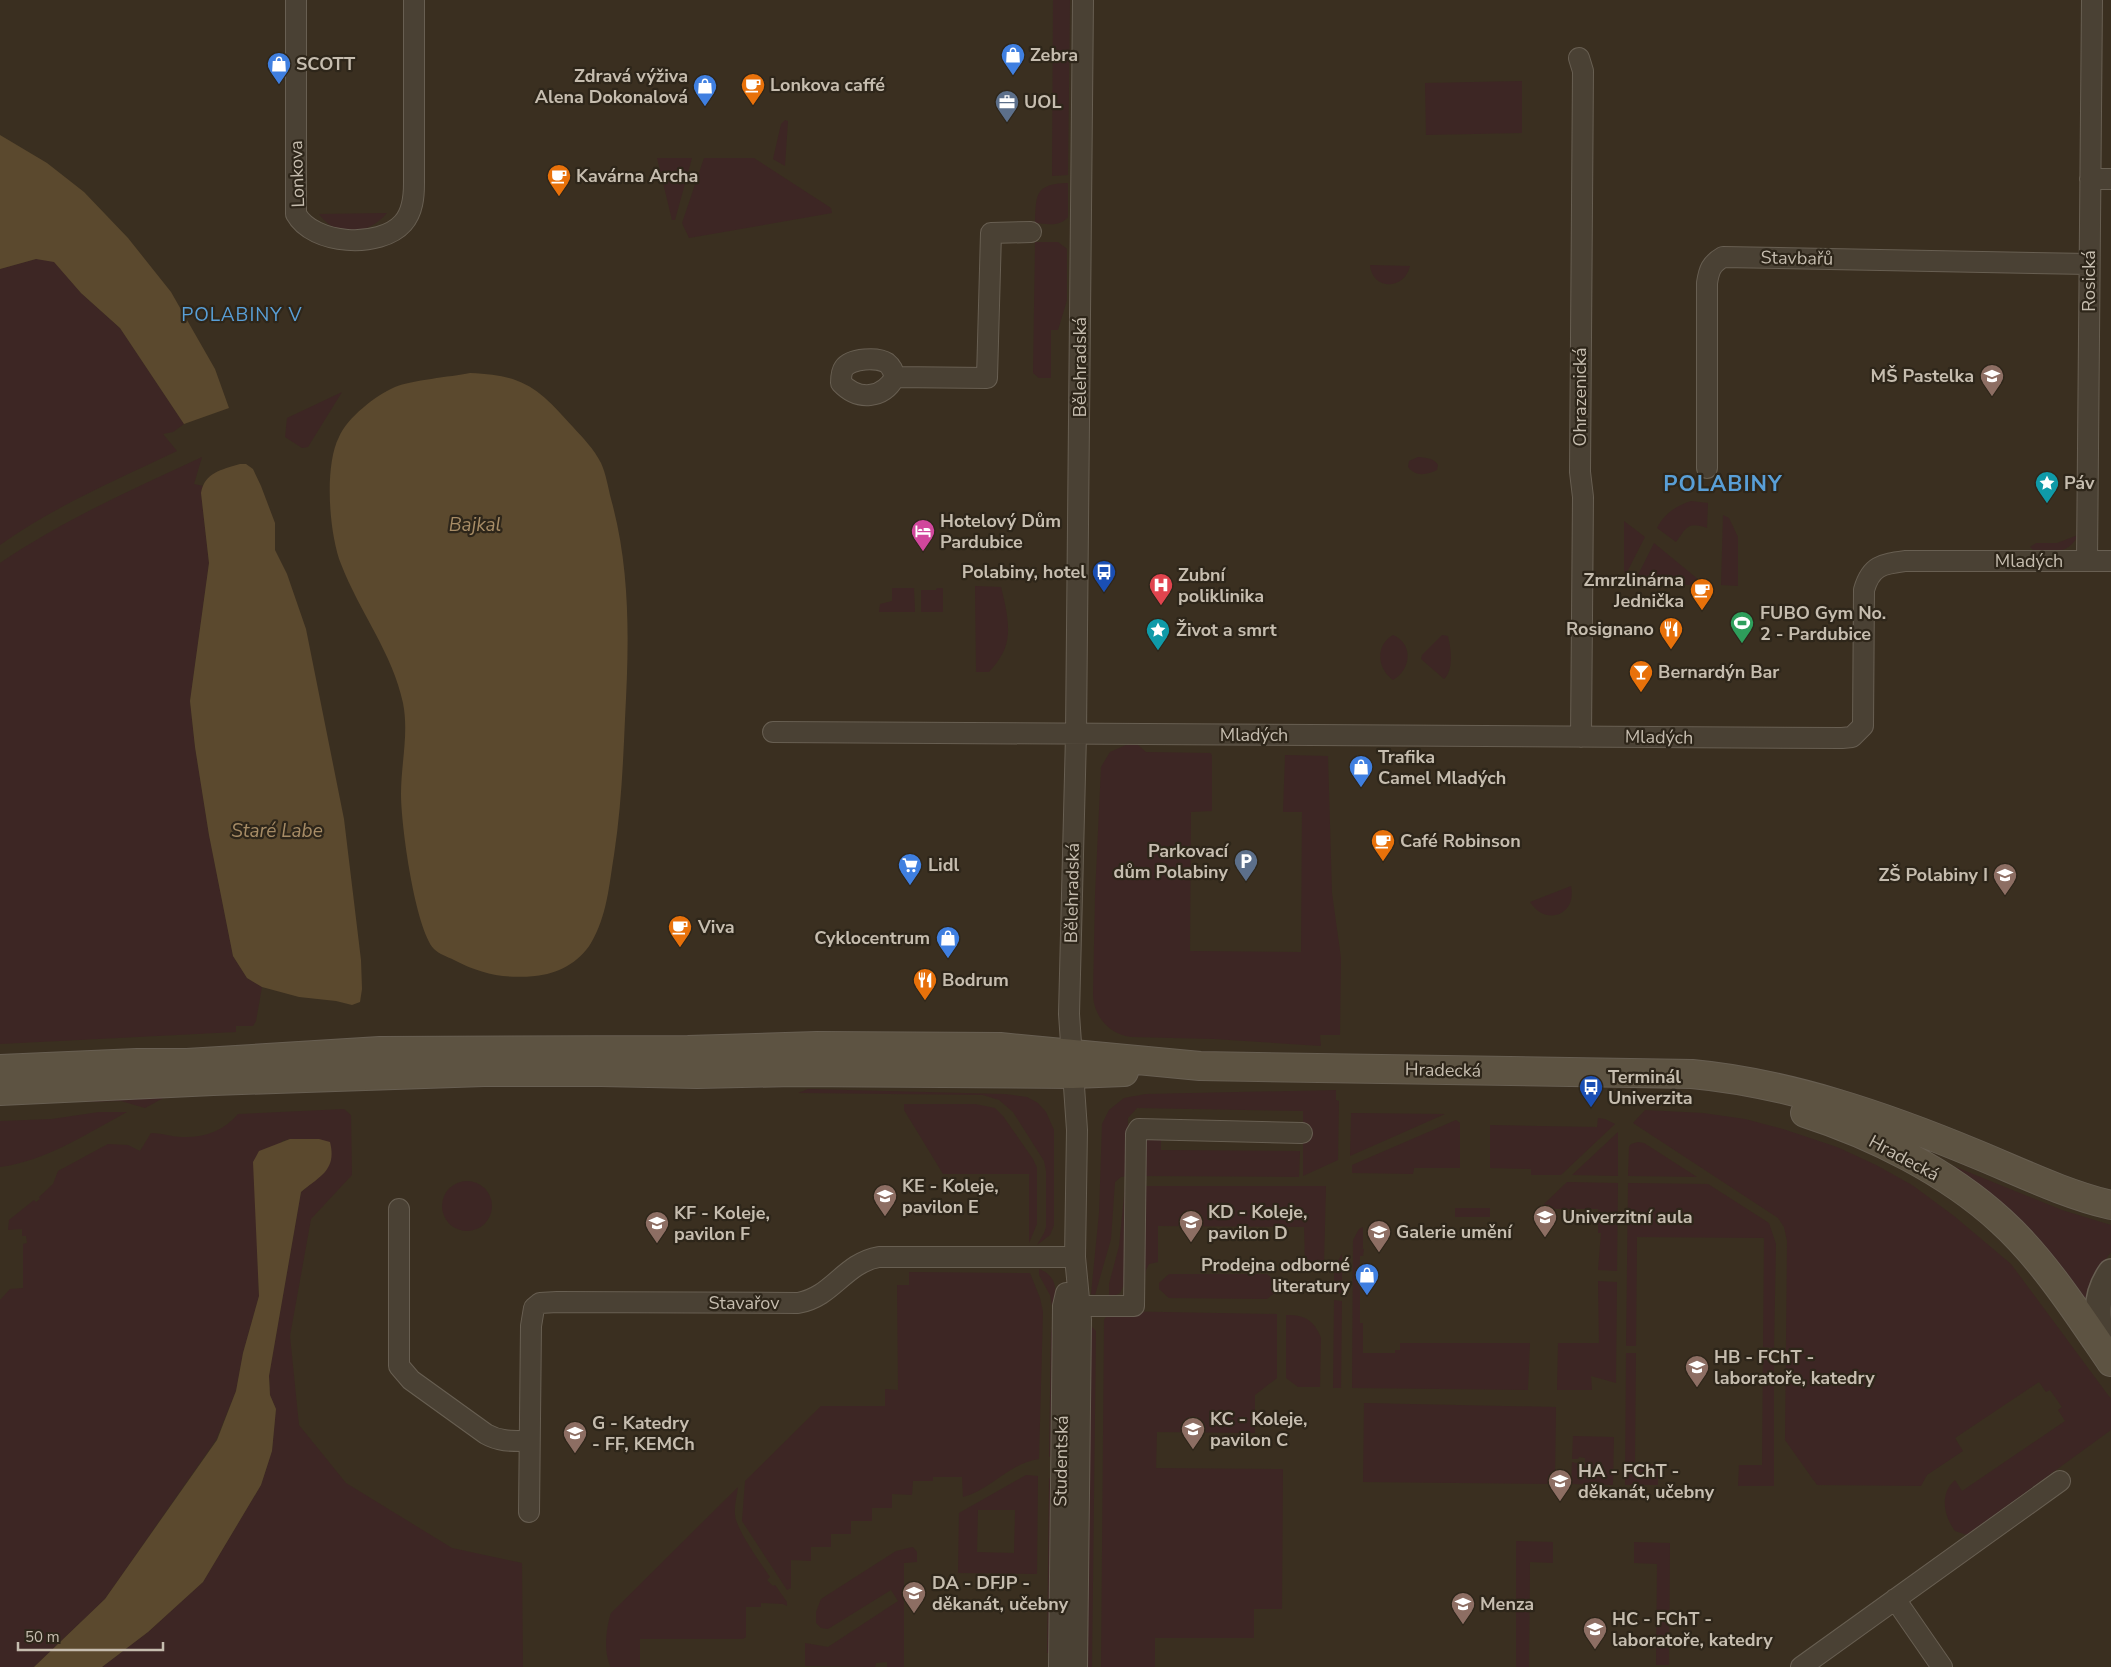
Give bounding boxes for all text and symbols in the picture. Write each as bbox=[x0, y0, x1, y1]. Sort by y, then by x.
shop icon: Zebra bbox=[1000, 42, 1026, 76]
place label: Zebra bbox=[1030, 43, 1078, 67]
shop icon: SCOTT bbox=[266, 51, 292, 85]
place label: SCOTT bbox=[296, 52, 356, 76]
place label: Zdravá výživa Alena Dokonalová bbox=[535, 64, 688, 109]
cafe icon: Lonkova caffé bbox=[740, 72, 766, 106]
shop icon: Zdravá výživa Alena Dokonalová bbox=[692, 73, 718, 107]
place label: Lonkova caffé bbox=[770, 73, 885, 97]
office icon: UOL bbox=[994, 89, 1020, 123]
place label: UOL bbox=[1024, 90, 1062, 114]
street label: Lonkova bbox=[284, 140, 310, 208]
cafe icon: Kavárna Archa bbox=[546, 163, 572, 197]
place label: Kavárna Archa bbox=[576, 164, 698, 188]
street label: Stavbařů bbox=[1760, 245, 1834, 271]
street label: Rosická bbox=[2077, 250, 2101, 312]
district label: POLABINY V bbox=[181, 302, 303, 328]
street label: Bělehradská bbox=[1068, 317, 1092, 417]
street label: Ohrazenická bbox=[1568, 348, 1592, 446]
school or university icon: MŠ Pastelka bbox=[1979, 363, 2005, 397]
place label: MŠ Pastelka bbox=[1871, 364, 1974, 388]
district label: POLABINY bbox=[1663, 469, 1783, 499]
place icon: Páv bbox=[2034, 470, 2060, 504]
place label: Páv bbox=[2064, 471, 2095, 495]
place label: Hotelový Dům Pardubice bbox=[940, 509, 1061, 554]
water label: Bajkal bbox=[449, 512, 501, 538]
hotel icon: Hotelový Dům Pardubice bbox=[910, 518, 936, 552]
street label: Mladých bbox=[1995, 549, 2063, 573]
bus stop icon: Polabiny, hotel bbox=[1091, 559, 1117, 593]
place label: Polabiny, hotel bbox=[962, 560, 1086, 584]
place label: Zubní poliklinika bbox=[1178, 563, 1264, 608]
place label: Zmrzlinárna Jednička bbox=[1584, 568, 1684, 613]
hospital icon: Zubní poliklinika bbox=[1148, 572, 1174, 606]
cafe icon: Zmrzlinárna Jednička bbox=[1689, 577, 1715, 611]
place label: FUBO Gym No. 2 - Pardubice bbox=[1760, 601, 1886, 646]
sports icon: FUBO Gym No. 2 - Pardubice bbox=[1729, 610, 1755, 644]
restaurant icon: Rosignano bbox=[1658, 616, 1684, 650]
place icon: Život a smrt bbox=[1145, 617, 1171, 651]
place label: Rosignano bbox=[1566, 617, 1654, 641]
place label: Život a smrt bbox=[1176, 618, 1277, 642]
bar icon: Bernardýn Bar bbox=[1628, 659, 1654, 693]
place label: Bernardýn Bar bbox=[1658, 660, 1779, 684]
street label: Mladých bbox=[1220, 723, 1288, 747]
street label: Mladých bbox=[1625, 724, 1693, 750]
place label: Trafika Camel Mladých bbox=[1378, 745, 1506, 790]
shop icon: Trafika Camel Mladých bbox=[1348, 754, 1374, 788]
water label: Staré Labe bbox=[231, 818, 323, 844]
cafe icon: Café Robinson bbox=[1370, 828, 1396, 862]
place label: Café Robinson bbox=[1400, 829, 1521, 853]
place label: Parkovací dům Polabiny bbox=[1114, 839, 1229, 884]
street label: Bělehradská bbox=[1059, 843, 1085, 943]
parking icon: Parkovací dům Polabiny bbox=[1233, 848, 1259, 882]
supermarket icon: Lidl bbox=[897, 852, 923, 886]
place label: Lidl bbox=[928, 853, 960, 877]
school or university icon: ZŠ Polabiny I bbox=[1992, 862, 2018, 896]
place label: ZŠ Polabiny I bbox=[1879, 863, 1988, 887]
cafe icon: Viva bbox=[667, 914, 693, 948]
place label: Viva bbox=[697, 915, 735, 939]
shop icon: Cyklocentrum bbox=[935, 925, 961, 959]
place label: Cyklocentrum bbox=[814, 926, 930, 950]
restaurant icon: Bodrum bbox=[912, 967, 938, 1001]
place label: Bodrum bbox=[942, 968, 1009, 992]
street label: Hradecká bbox=[1405, 1057, 1481, 1083]
place label: Terminál Univerzita bbox=[1608, 1065, 1693, 1110]
bus stop icon: Terminál Univerzita bbox=[1578, 1074, 1604, 1108]
street label: Hradecká bbox=[1865, 1129, 1943, 1187]
place label: KE - Koleje, pavilon E bbox=[902, 1174, 999, 1219]
school or university icon: KE - Koleje, pavilon E bbox=[872, 1183, 898, 1217]
place label: KD - Koleje, pavilon D bbox=[1208, 1200, 1308, 1245]
place label: KF - Koleje, pavilon F bbox=[674, 1201, 770, 1246]
school or university icon: Univerzitní aula bbox=[1532, 1204, 1558, 1238]
place label: Univerzitní aula bbox=[1562, 1205, 1692, 1229]
school or university icon: KD - Koleje, pavilon D bbox=[1178, 1209, 1204, 1243]
school or university icon: KF - Koleje, pavilon F bbox=[644, 1210, 670, 1244]
school or university icon: Galerie umění bbox=[1366, 1219, 1392, 1253]
place label: Galerie umění bbox=[1396, 1220, 1513, 1244]
place label: Prodejna odborné literatury bbox=[1201, 1253, 1351, 1298]
shop icon: Prodejna odborné literatury bbox=[1354, 1262, 1380, 1296]
street label: Stavařov bbox=[709, 1291, 780, 1315]
place label: HB - FChT - laboratoře, katedry bbox=[1714, 1345, 1875, 1390]
school or university icon: HB - FChT - laboratoře, katedry bbox=[1684, 1354, 1710, 1388]
place label: KC - Koleje, pavilon C bbox=[1210, 1407, 1308, 1452]
place label: G - Katedry - FF, KEMCh bbox=[592, 1411, 695, 1456]
street label: Studentská bbox=[1048, 1415, 1074, 1507]
school or university icon: KC - Koleje, pavilon C bbox=[1180, 1416, 1206, 1450]
school or university icon: G - Katedry - FF, KEMCh bbox=[562, 1420, 588, 1454]
place label: HA - FChT - děkanát, učebny bbox=[1578, 1459, 1715, 1504]
school or university icon: HA - FChT - děkanát, učebny bbox=[1547, 1468, 1573, 1502]
place label: DA - DFJP - děkanát, učebny bbox=[932, 1571, 1069, 1616]
school or university icon: DA - DFJP - děkanát, učebny bbox=[901, 1580, 927, 1614]
school or university icon: Menza bbox=[1450, 1591, 1476, 1625]
place label: Menza bbox=[1480, 1592, 1534, 1616]
place label: HC - FChT - laboratoře, katedry bbox=[1612, 1607, 1773, 1652]
school or university icon: HC - FChT - laboratoře, katedry bbox=[1582, 1616, 1608, 1650]
scale bar bbox=[18, 1620, 162, 1652]
text: 50 m bbox=[25, 1627, 60, 1647]

